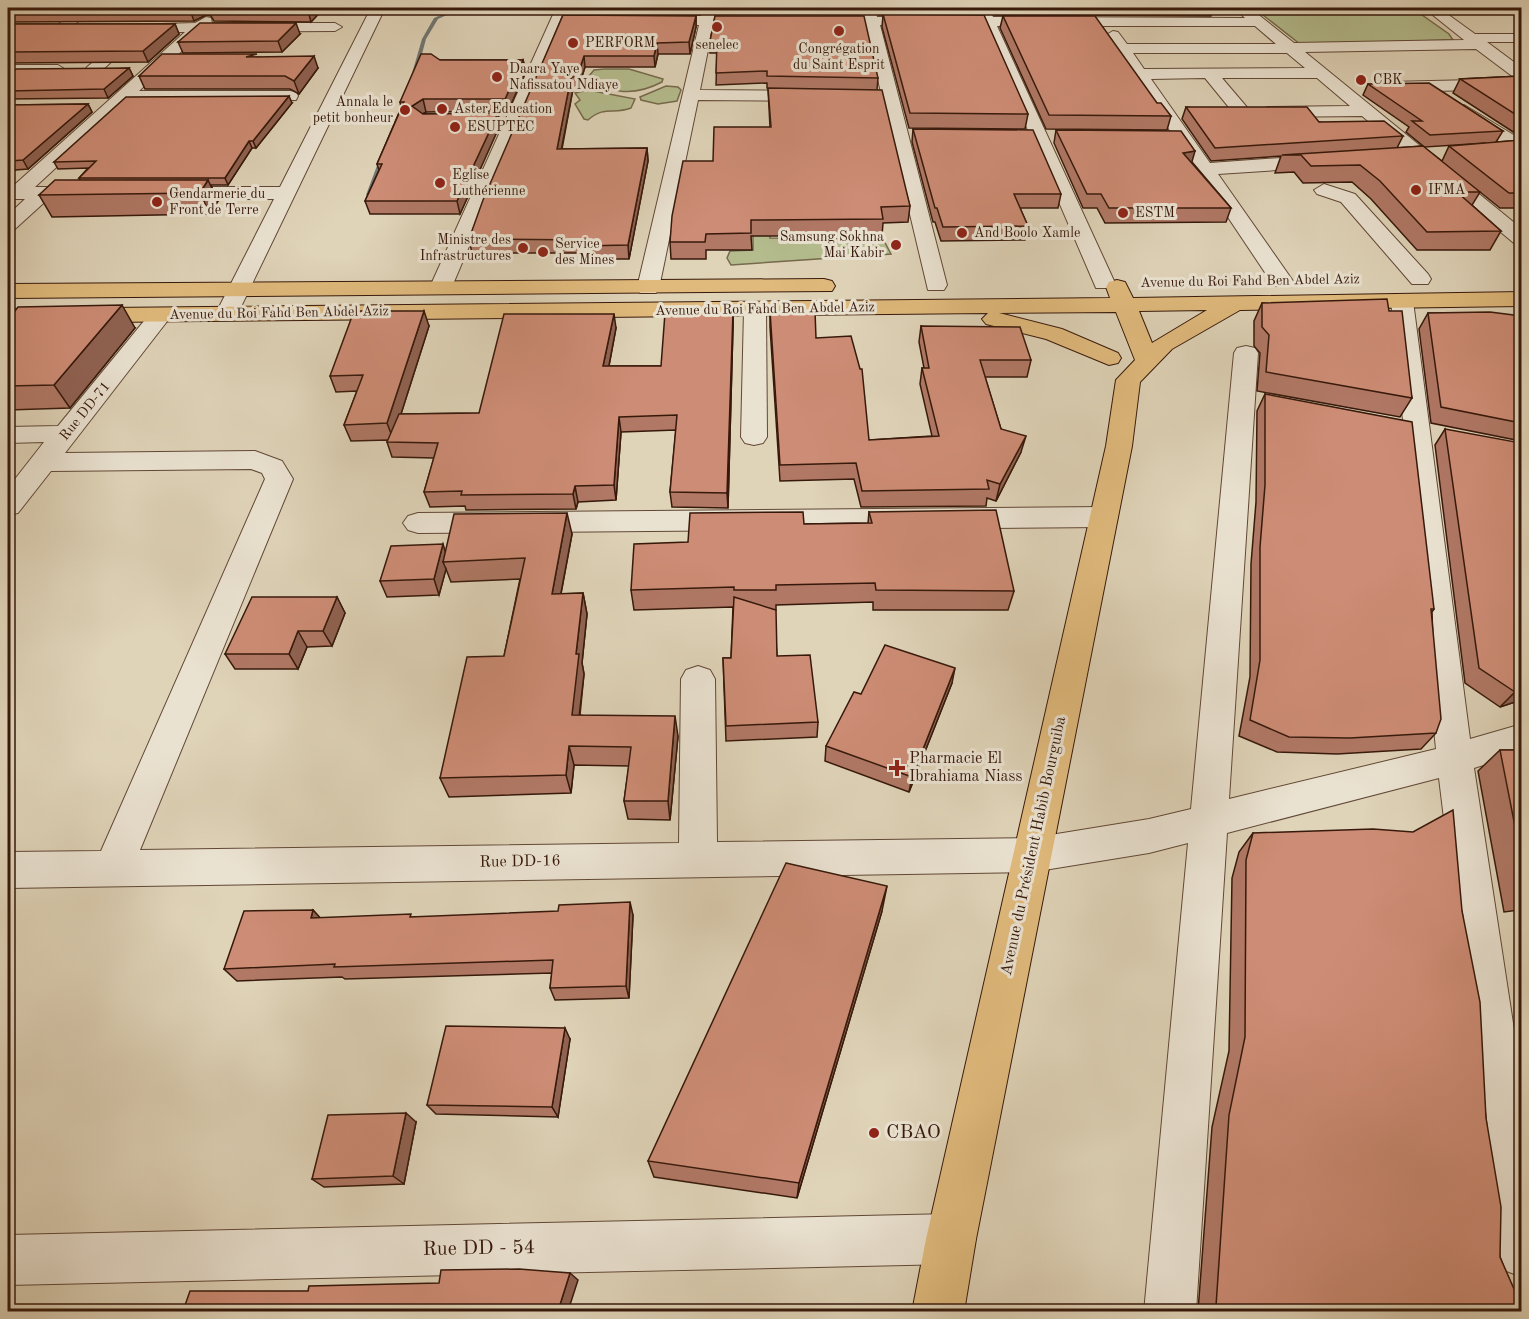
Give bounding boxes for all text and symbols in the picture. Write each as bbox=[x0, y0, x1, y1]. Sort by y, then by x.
marker: senelec bbox=[710, 20, 724, 34]
marker: Congrégation du Saint Esprit bbox=[832, 24, 846, 38]
marker: PERFORM bbox=[566, 36, 580, 50]
place label: PERFORM bbox=[585, 36, 655, 50]
place label: senelec bbox=[696, 38, 738, 52]
place label: Congrégation du Saint Esprit bbox=[793, 42, 885, 72]
place label: Daara Yaye Nafissatou Ndiaye bbox=[509, 62, 618, 92]
marker: Daara Yaye Nafissatou Ndiaye bbox=[490, 70, 504, 84]
marker: CBK bbox=[1354, 73, 1368, 87]
place label: CBK bbox=[1373, 73, 1403, 87]
place label: Annala le petit bonheur bbox=[313, 95, 393, 125]
marker: Aster Education bbox=[435, 102, 449, 116]
place label: Aster Education bbox=[454, 102, 553, 116]
marker: Annala le petit bonheur bbox=[398, 103, 412, 117]
marker: ESUPTEC bbox=[448, 120, 462, 134]
place label: ESUPTEC bbox=[467, 120, 534, 134]
place label: Eglise Luthérienne bbox=[452, 168, 525, 198]
marker: Eglise Luthérienne bbox=[433, 176, 447, 190]
marker: IFMA bbox=[1409, 183, 1423, 197]
place label: IFMA bbox=[1428, 183, 1466, 197]
place label: Gendarmerie du Front de Terre bbox=[169, 187, 266, 217]
marker: Gendarmerie du Front de Terre bbox=[150, 195, 164, 209]
marker: ESTM bbox=[1116, 206, 1130, 220]
place label: ESTM bbox=[1135, 206, 1175, 220]
marker: And Boolo Xamle bbox=[955, 226, 969, 240]
place label: And Boolo Xamle bbox=[974, 226, 1080, 240]
place label: Samsung Sokhna Mai Kabir bbox=[780, 230, 884, 260]
place label: Ministre des Infrastructures bbox=[420, 233, 511, 263]
place label: Service des Mines bbox=[555, 237, 614, 267]
marker: Samsung Sokhna Mai Kabir bbox=[889, 238, 903, 252]
marker: Ministre des Infrastructures bbox=[516, 241, 530, 255]
marker: Service des Mines bbox=[536, 245, 550, 259]
street label: Avenue du Roi Fahd Ben Abdel Aziz bbox=[1140, 272, 1360, 290]
street label: Avenue du Roi Fahd Ben Abdel Aziz bbox=[655, 300, 875, 318]
street label: Avenue du Roi Fahd Ben Abdel Aziz bbox=[169, 304, 389, 322]
street label: Rue DD-71 bbox=[57, 379, 113, 443]
street label: Avenue du Président Habib Bourguiba bbox=[999, 715, 1069, 977]
place label: Pharmacie El Ibrahiama Niass bbox=[909, 751, 1022, 785]
marker: Pharmacie El Ibrahiama Niass bbox=[890, 761, 904, 775]
street label: Rue DD-16 bbox=[479, 853, 561, 871]
place label: CBAO bbox=[886, 1123, 941, 1143]
marker: CBAO bbox=[867, 1126, 881, 1140]
street label: Rue DD - 54 bbox=[422, 1238, 536, 1260]

